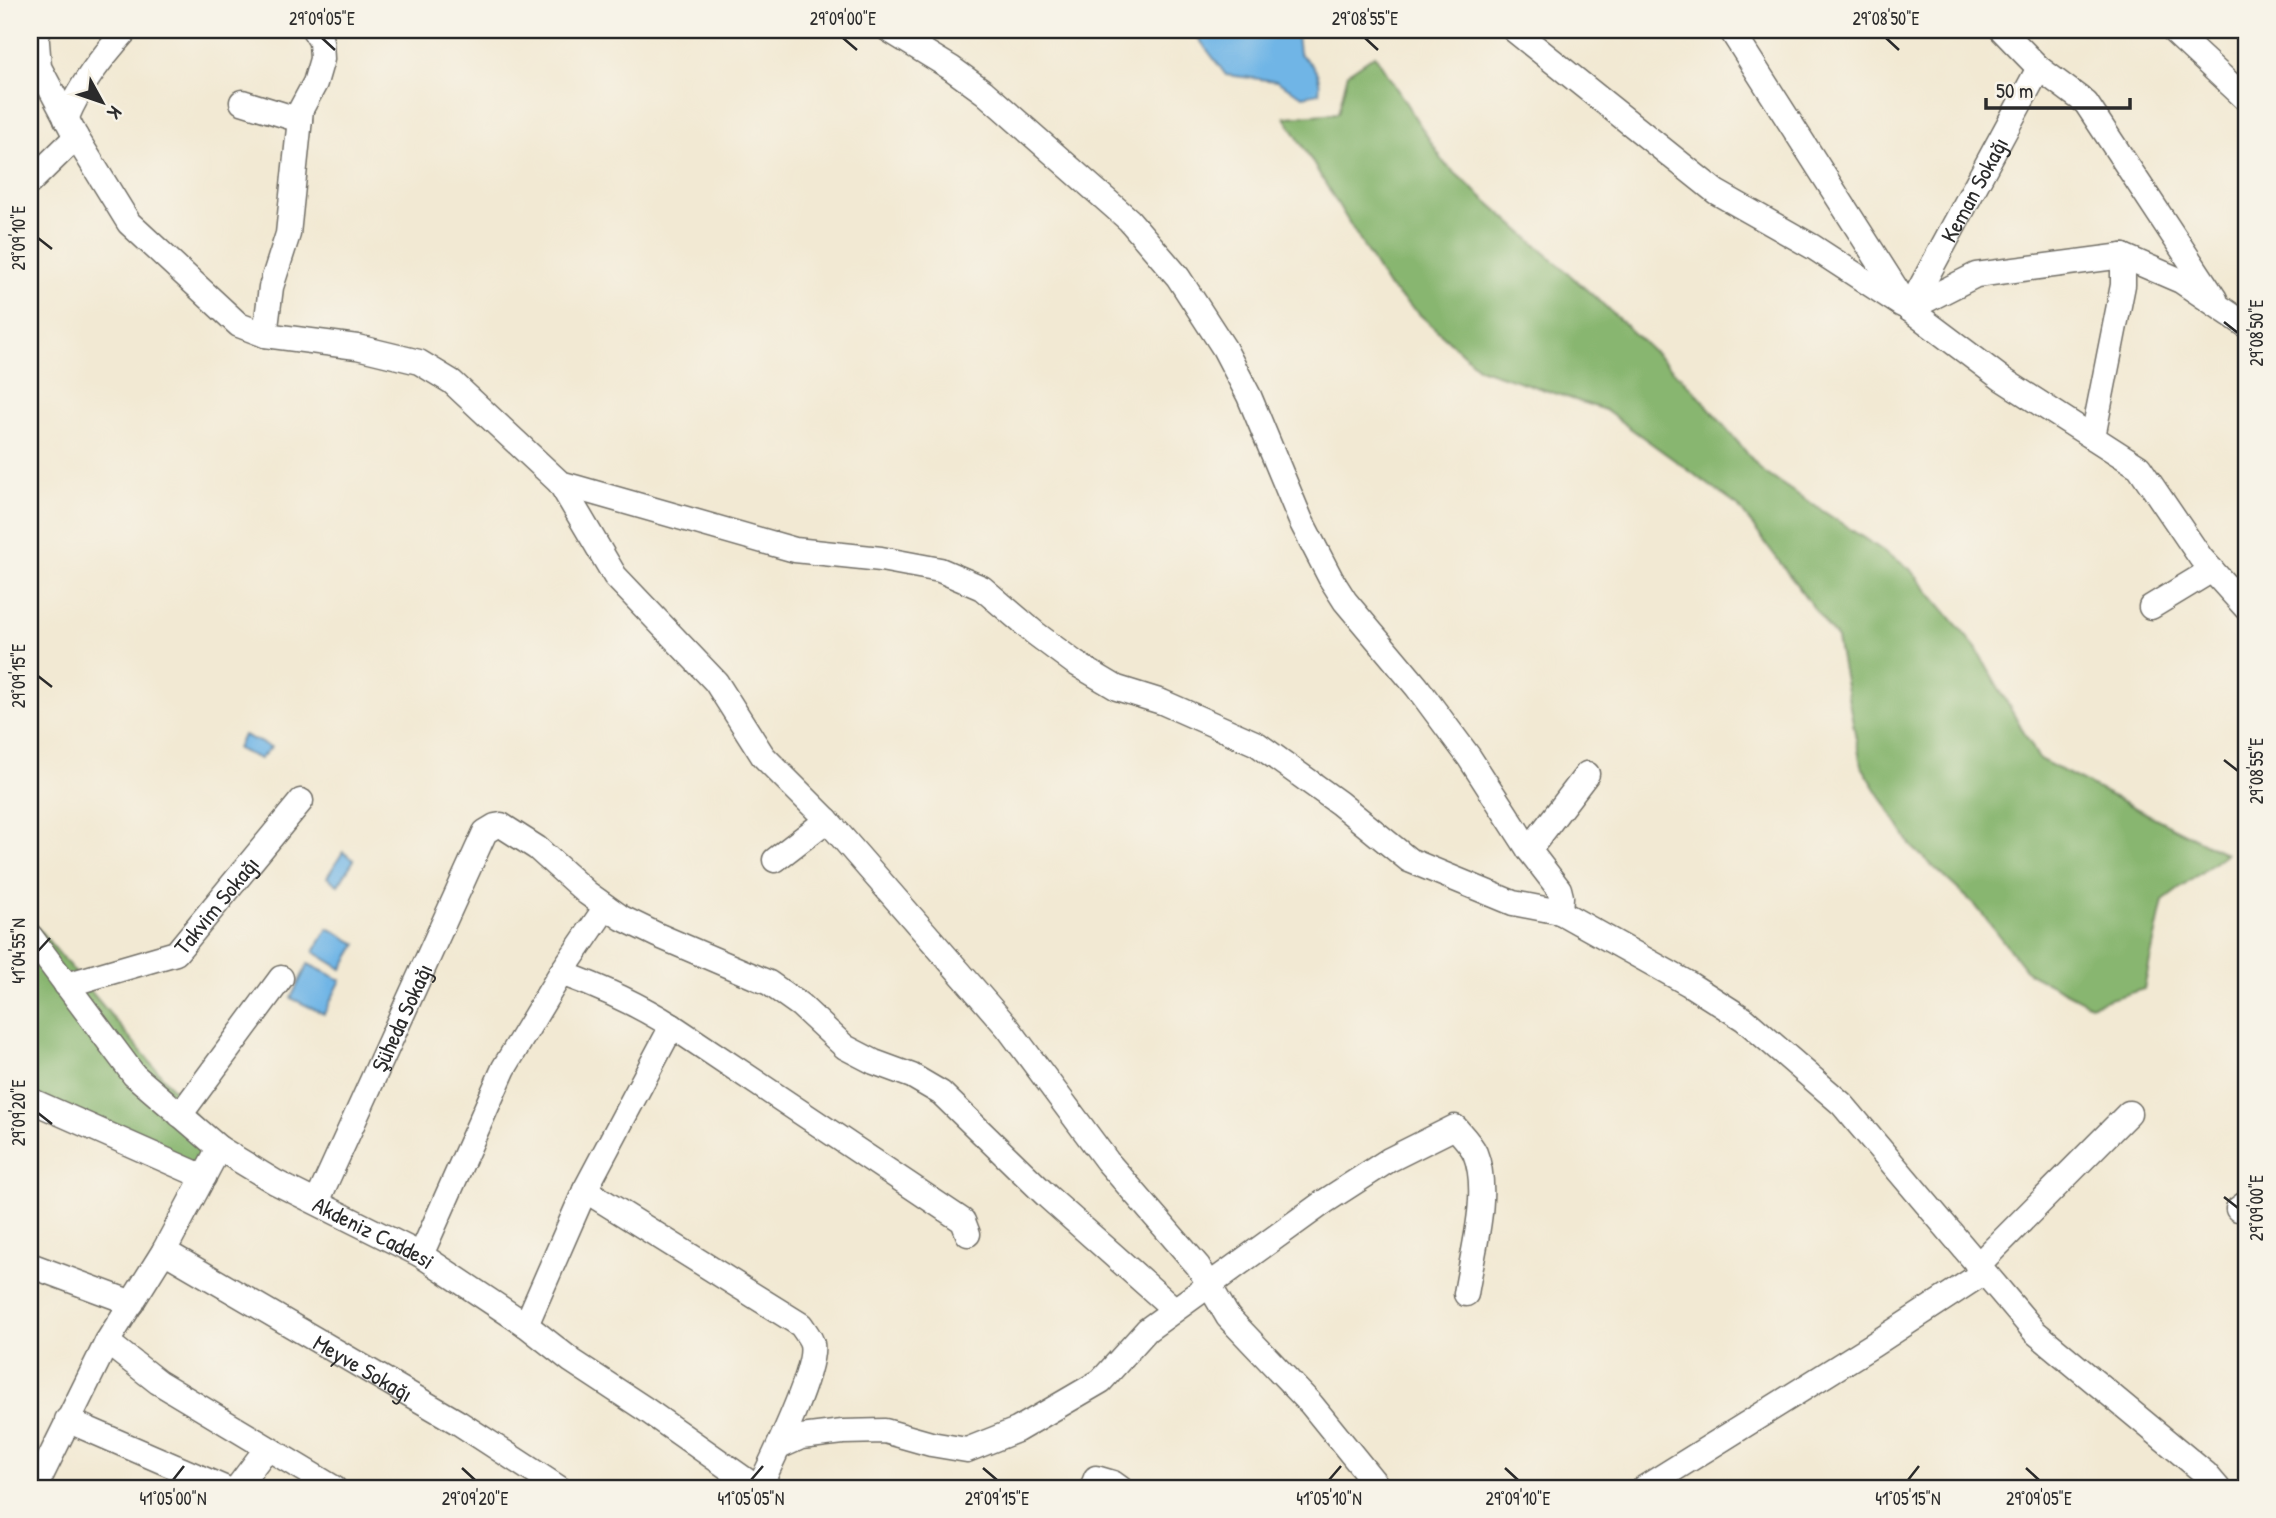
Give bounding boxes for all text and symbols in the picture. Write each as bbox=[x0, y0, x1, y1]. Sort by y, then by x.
text: 29°09'05"E bbox=[289, 6, 355, 31]
text: 29°09'00"E bbox=[810, 6, 876, 31]
text: 29°08'55"E bbox=[1332, 6, 1398, 31]
text: 29°08'50"E bbox=[1852, 6, 1920, 31]
north arrow bbox=[66, 66, 136, 136]
scale bar bbox=[1986, 66, 2129, 110]
text: 50 m bbox=[1996, 76, 2033, 105]
text: K bbox=[102, 101, 128, 125]
street label: Keman Sokağı bbox=[1933, 131, 2015, 247]
text: 29°09'10"E bbox=[6, 206, 31, 270]
text: 29°08'50"E bbox=[2244, 299, 2269, 367]
text: 29°09'15"E bbox=[6, 644, 31, 708]
text: 29°08'55"E bbox=[2244, 738, 2269, 804]
street label: Takvim Sokağı bbox=[166, 849, 265, 960]
text: 41°04'55"N bbox=[6, 918, 31, 984]
street label: Şüheda Sokağı bbox=[363, 958, 439, 1076]
text: 29°09'20"E bbox=[6, 1080, 31, 1146]
text: 29°09'00"E bbox=[2244, 1175, 2269, 1241]
street label: Akdeniz Caddesi bbox=[308, 1188, 441, 1276]
street label: Meyve Sokağı bbox=[308, 1326, 419, 1408]
text: 41°05'00"N bbox=[139, 1486, 207, 1511]
text: 29°09'20"E bbox=[442, 1486, 508, 1511]
text: 41°05'05"N bbox=[718, 1486, 784, 1511]
text: 29°09'15"E bbox=[965, 1486, 1029, 1511]
text: 41°05'10"N bbox=[1296, 1486, 1362, 1511]
text: 29°09'10"E bbox=[1486, 1486, 1550, 1511]
text: 41°05'15"N bbox=[1875, 1486, 1941, 1511]
text: 29°09'05"E bbox=[2006, 1486, 2072, 1511]

